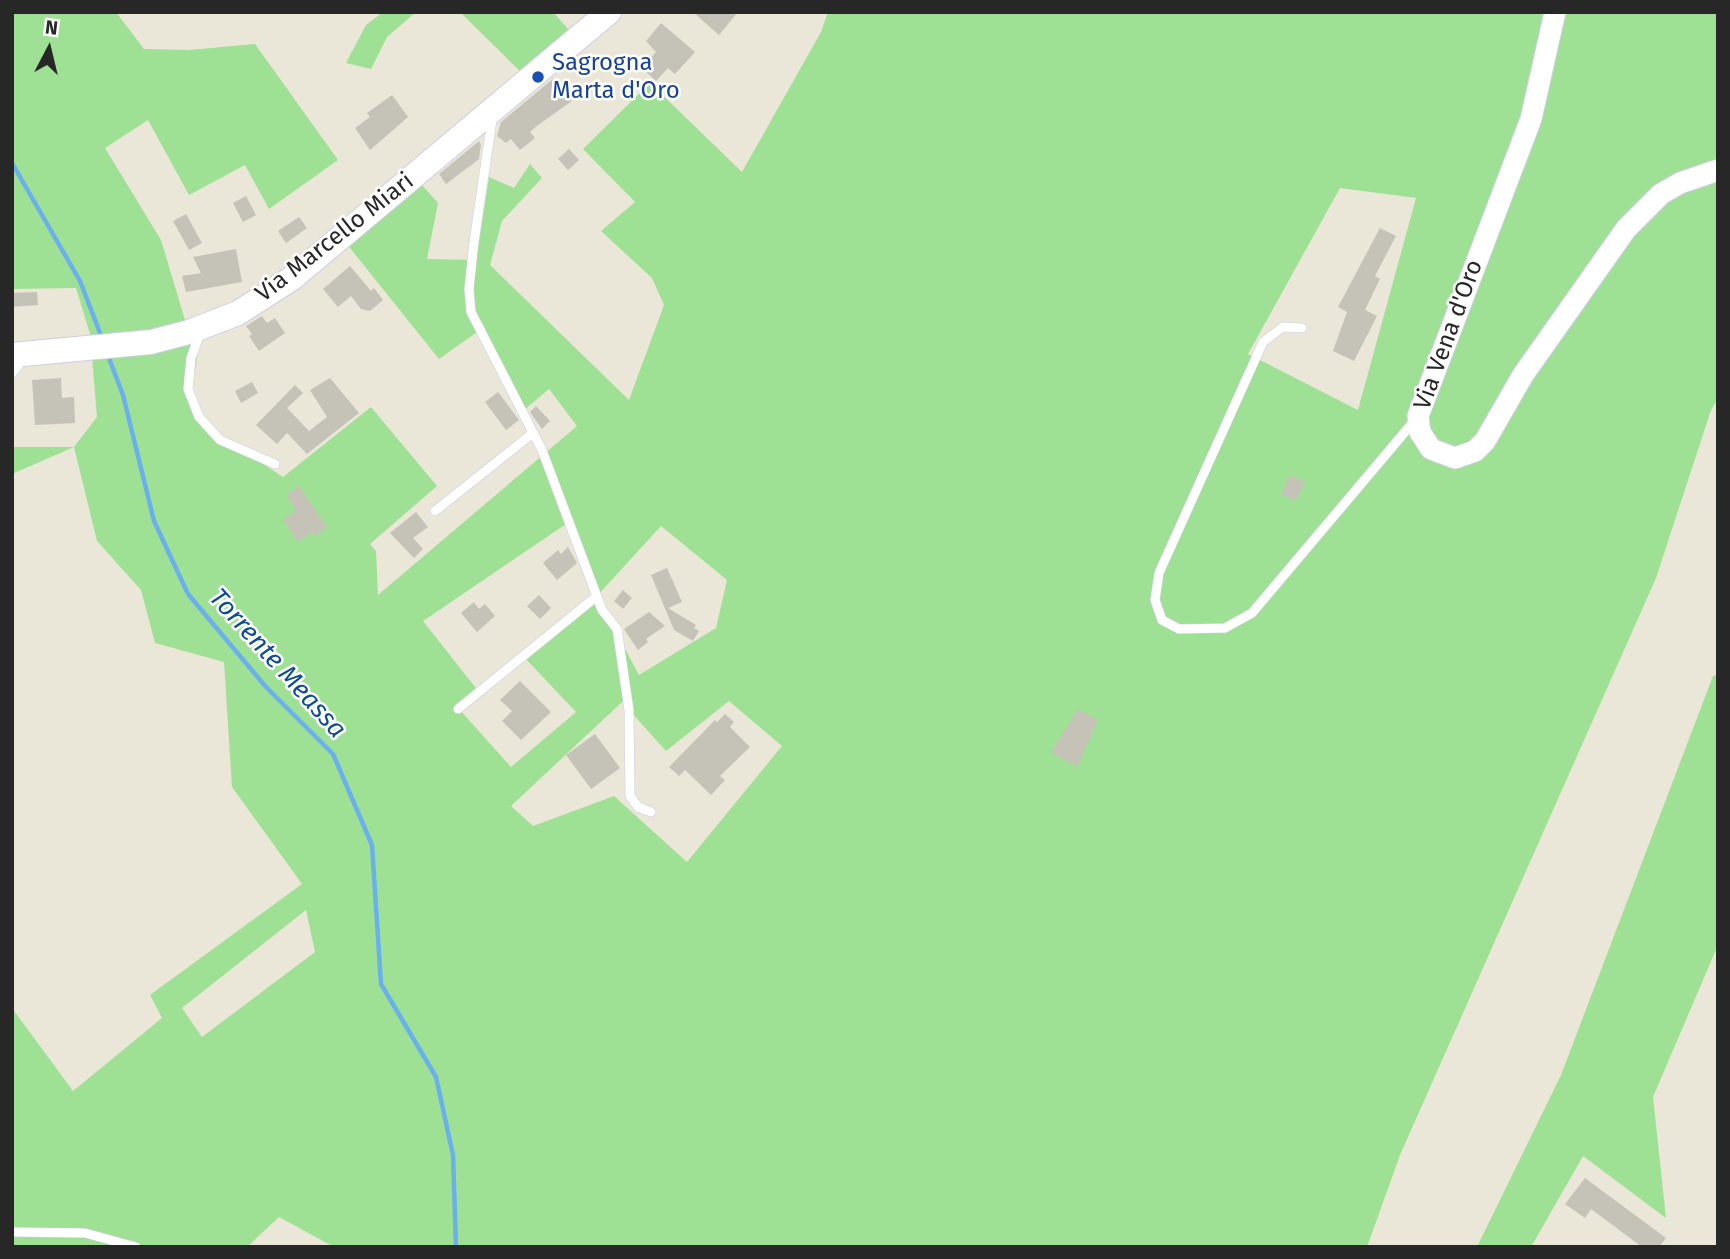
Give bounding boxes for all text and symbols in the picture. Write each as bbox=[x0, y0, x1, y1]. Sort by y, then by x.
north arrow bbox=[14, 14, 84, 84]
text: N bbox=[44, 15, 59, 40]
place label: Sagrogna Marta d'Oro bbox=[552, 49, 680, 105]
marker: Sagrogna Marta d'Oro bbox=[530, 69, 546, 85]
street label: Via Marcello Miari bbox=[250, 167, 420, 309]
street label: Via Vena d'Oro bbox=[1409, 256, 1489, 414]
water label: Torrente Meassa bbox=[202, 583, 352, 745]

